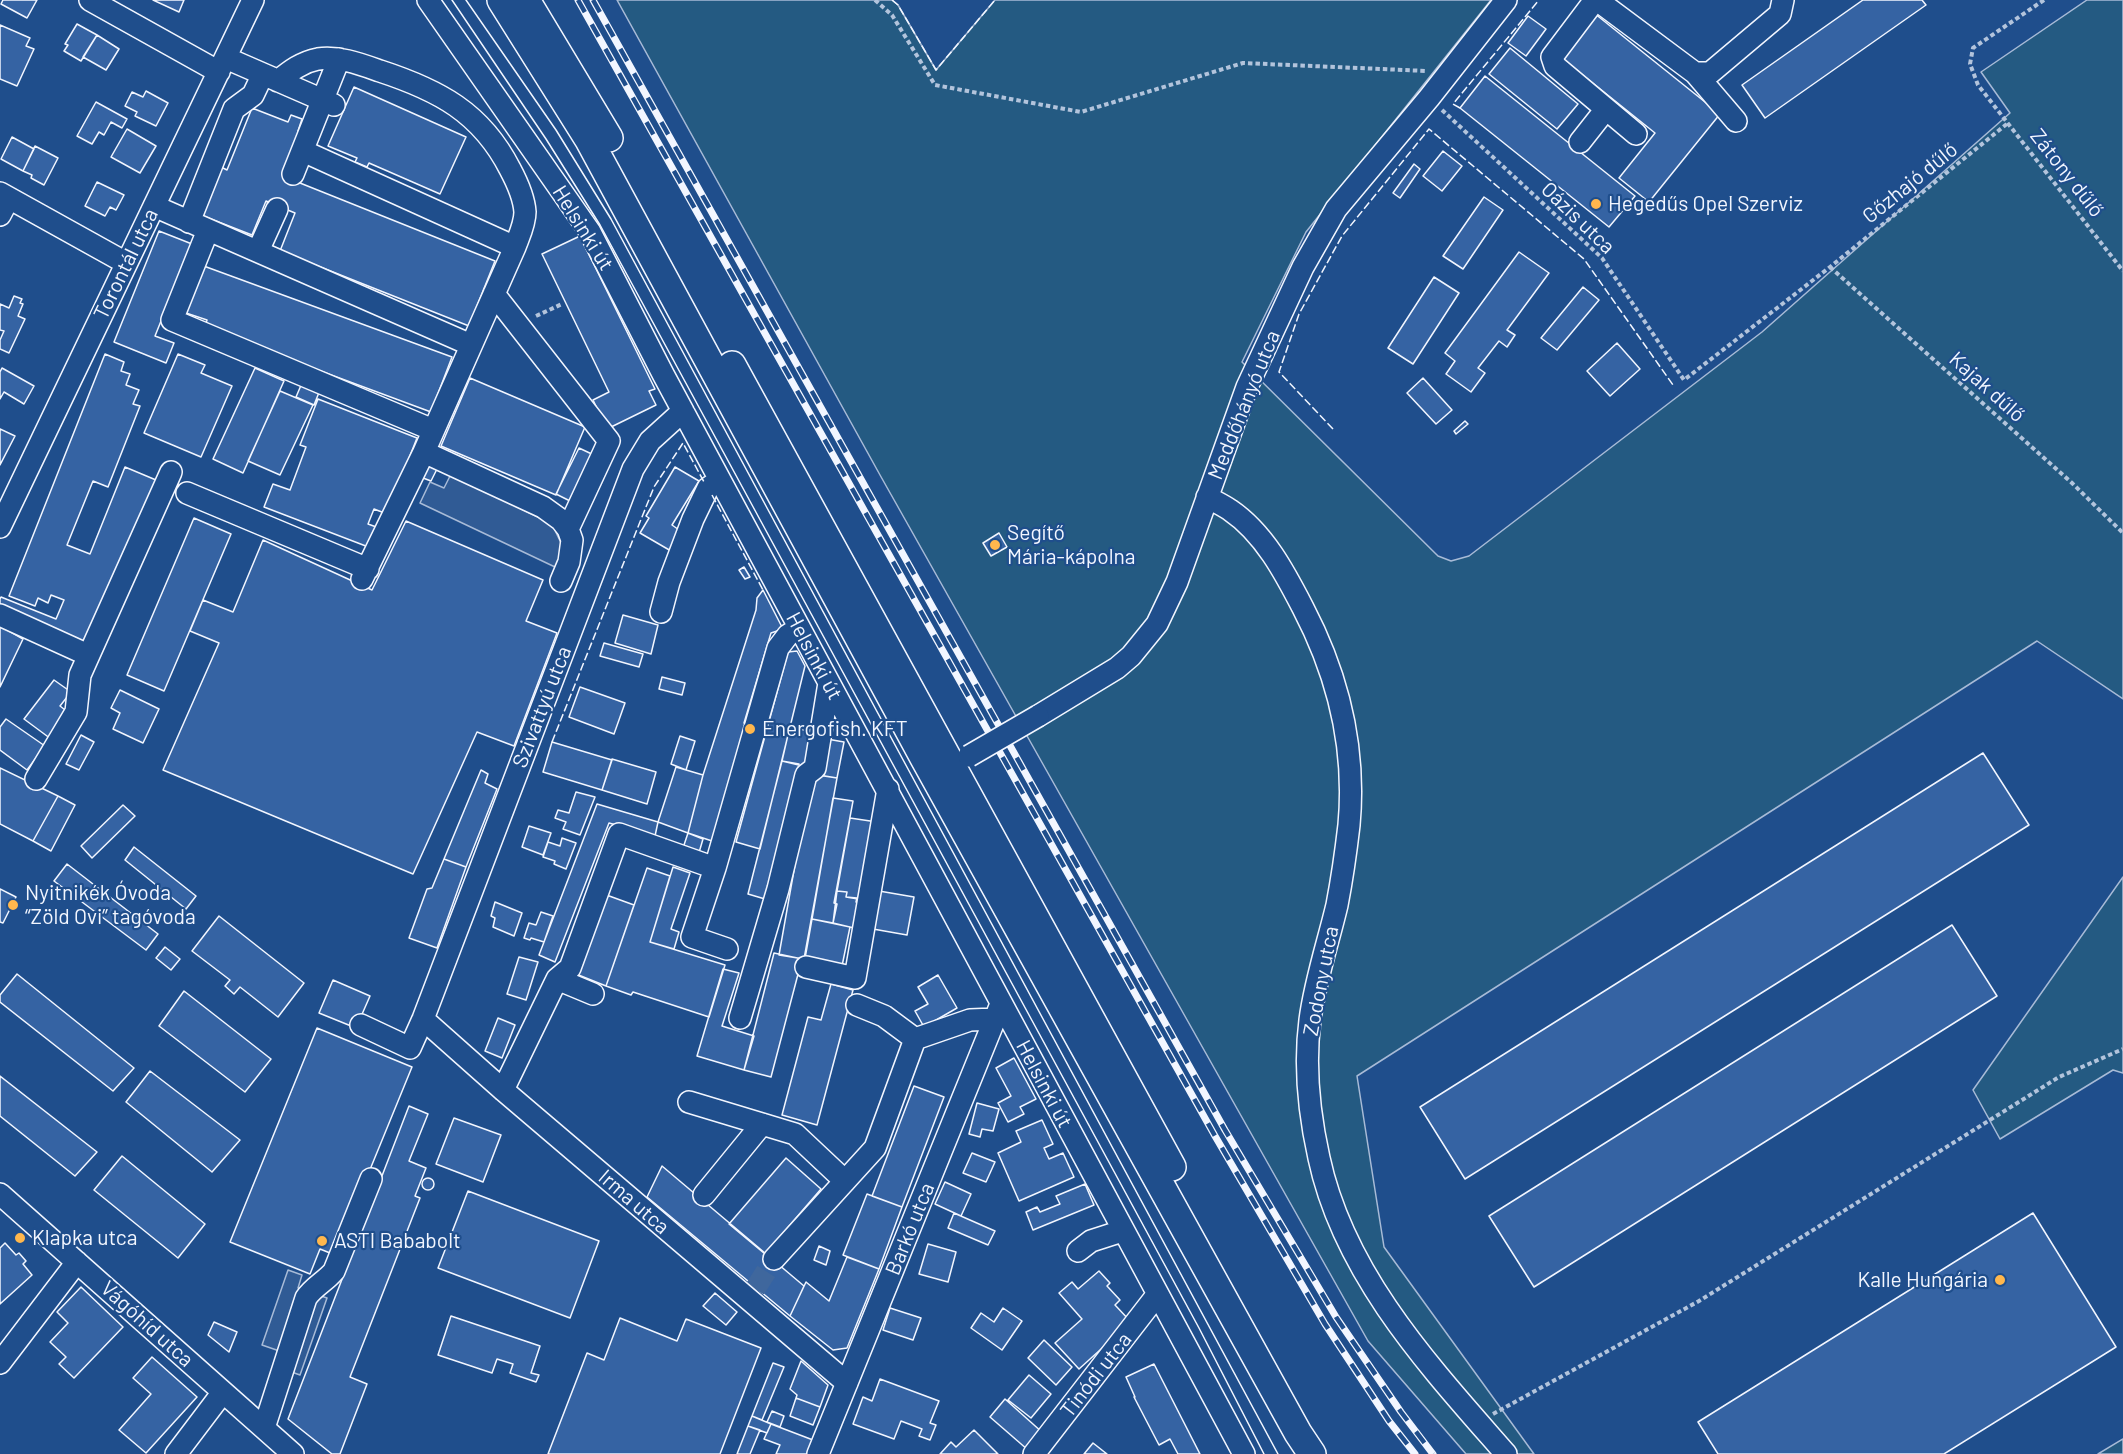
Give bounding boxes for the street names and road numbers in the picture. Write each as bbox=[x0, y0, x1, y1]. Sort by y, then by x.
street label: Zátony dűlő bbox=[2025, 124, 2109, 222]
street label: Gőzhajó dűlő bbox=[1857, 137, 1963, 229]
street label: Oázis utca bbox=[1536, 177, 1620, 259]
street label: Helsinki út bbox=[547, 181, 619, 275]
street label: Torontál utca bbox=[88, 205, 164, 323]
street label: Meddőhányó utca bbox=[1203, 327, 1285, 483]
street label: Kajak dűlő bbox=[1944, 347, 2030, 427]
street label: Helsinki út bbox=[780, 608, 848, 704]
street label: Szivattyú utca bbox=[507, 643, 577, 771]
street label: Zodony utca bbox=[1298, 924, 1344, 1038]
street label: Helsinki út bbox=[1010, 1036, 1078, 1132]
street label: Irma utca bbox=[593, 1164, 675, 1240]
street label: Barkó utca bbox=[880, 1179, 940, 1279]
street label: Vágóhíd utca bbox=[95, 1276, 199, 1372]
street label: Tinódi utca bbox=[1055, 1328, 1137, 1422]

